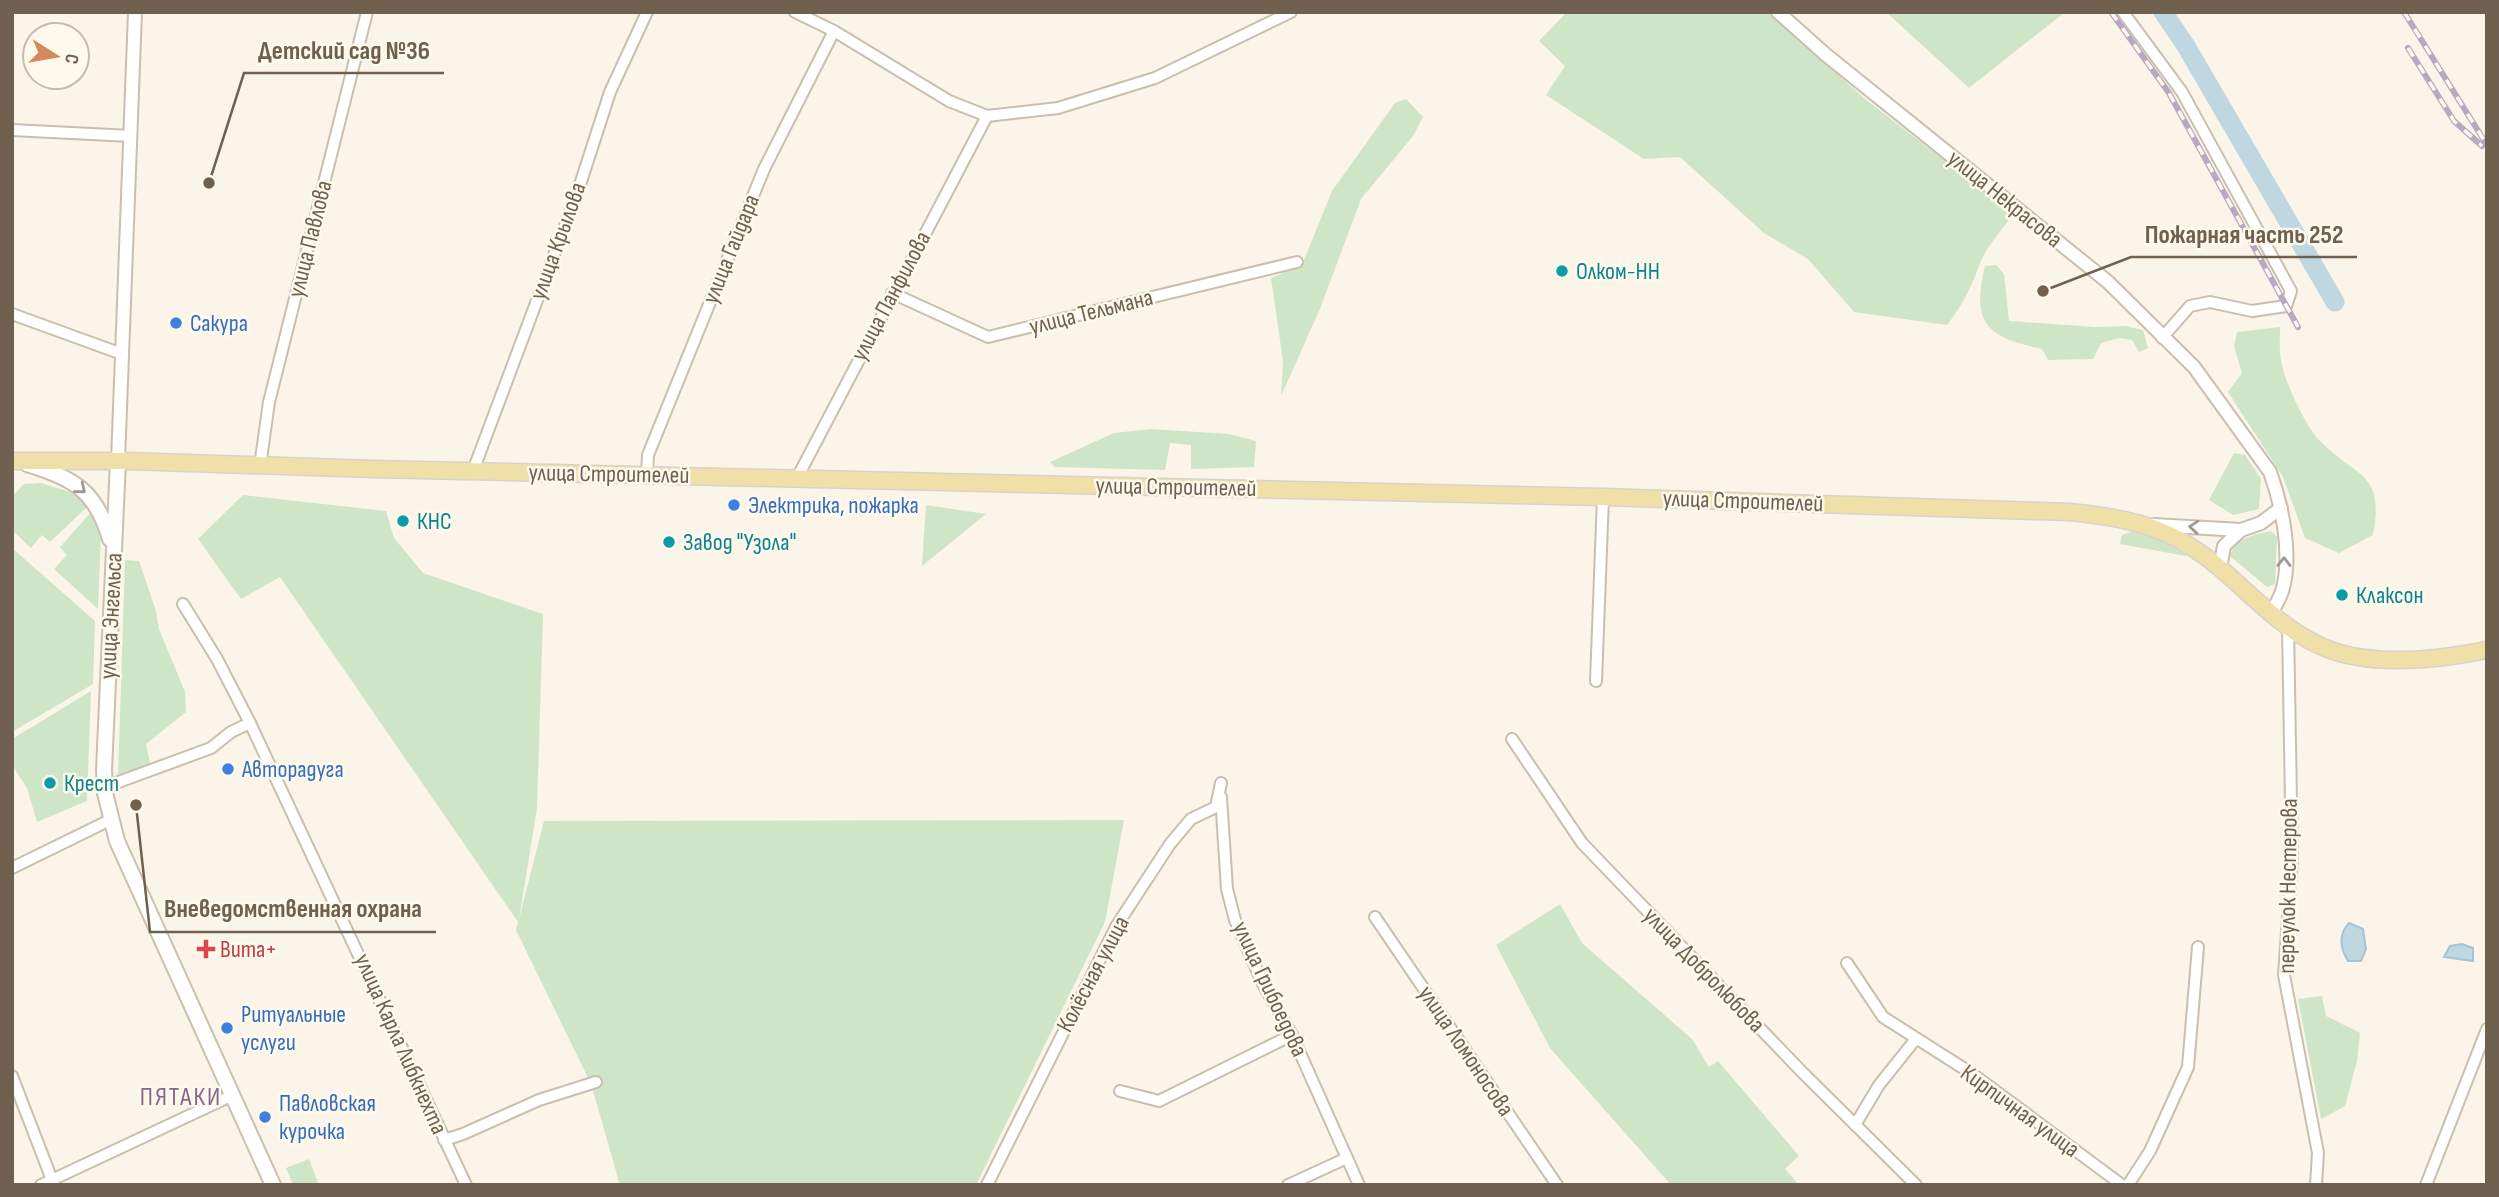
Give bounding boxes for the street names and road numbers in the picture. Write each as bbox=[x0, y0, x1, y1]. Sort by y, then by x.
street label: улица Некрасова bbox=[1942, 144, 2068, 254]
street label: улица Павлова bbox=[281, 177, 339, 301]
street label: улица Крылова bbox=[523, 178, 593, 304]
street label: улица Гайдара bbox=[696, 190, 766, 308]
street label: улица Панфилова bbox=[845, 226, 937, 366]
street label: улица Тельмана bbox=[1026, 283, 1156, 341]
street label: улица Строителей bbox=[528, 458, 690, 490]
street label: улица Строителей bbox=[1095, 471, 1257, 503]
street label: улица Строителей bbox=[1662, 484, 1824, 518]
street label: улица Энгельса bbox=[93, 552, 129, 680]
street label: переулок Нестерова bbox=[2272, 798, 2304, 974]
street label: улица Добролюбова bbox=[1637, 901, 1771, 1039]
street label: Колёсная улица bbox=[1050, 911, 1136, 1037]
street label: улица Грибоедова bbox=[1226, 917, 1314, 1061]
street label: улица Карла Либкнехта bbox=[348, 949, 454, 1139]
street label: улица Ломоносова bbox=[1412, 980, 1520, 1122]
street label: Кирпичная улица bbox=[1955, 1058, 2085, 1164]

